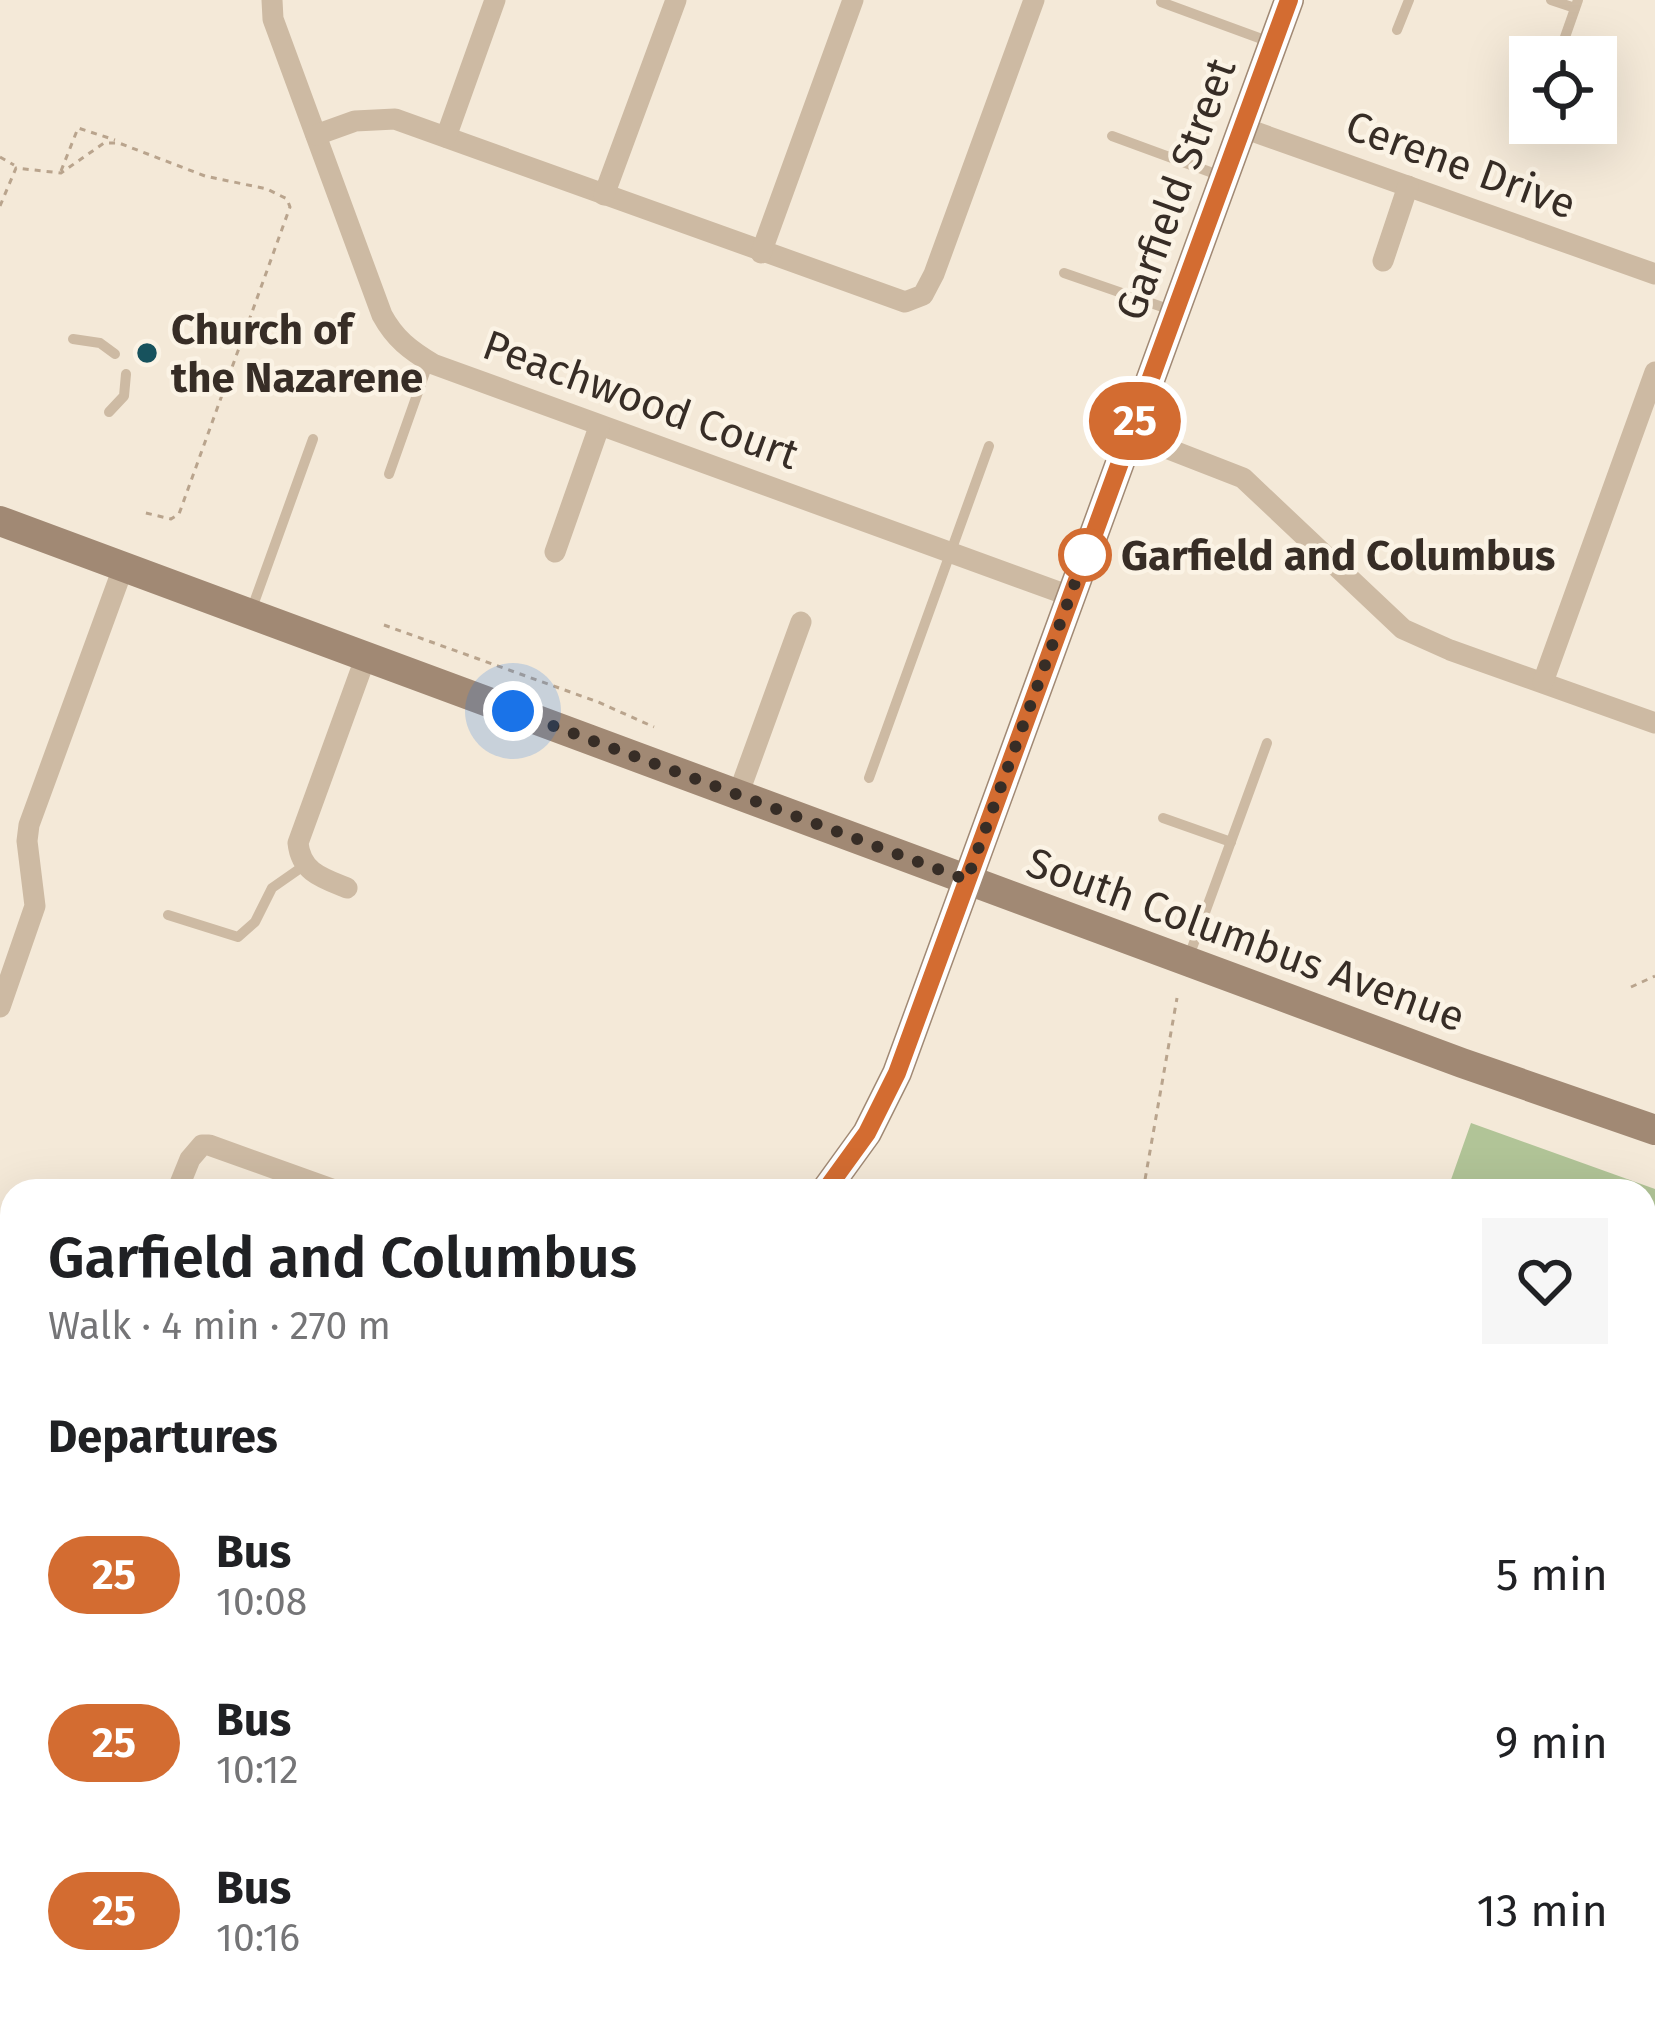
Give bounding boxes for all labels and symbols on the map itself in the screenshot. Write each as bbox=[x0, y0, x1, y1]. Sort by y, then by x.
street label: Garfield Street bbox=[1105, 51, 1247, 327]
street label: Cerene Drive bbox=[1339, 100, 1582, 230]
place label: Church of the Nazarene bbox=[171, 305, 423, 403]
street label: Peachwood Court bbox=[476, 320, 806, 480]
marker: Church of the Nazarene bbox=[134, 340, 160, 366]
line badge: 25 bbox=[1081, 382, 1189, 460]
marker: Garfield and Columbus bbox=[1060, 530, 1110, 580]
place label: Garfield and Columbus bbox=[1121, 531, 1555, 581]
your location bbox=[483, 681, 543, 741]
street label: South Columbus Avenue bbox=[1020, 837, 1471, 1042]

